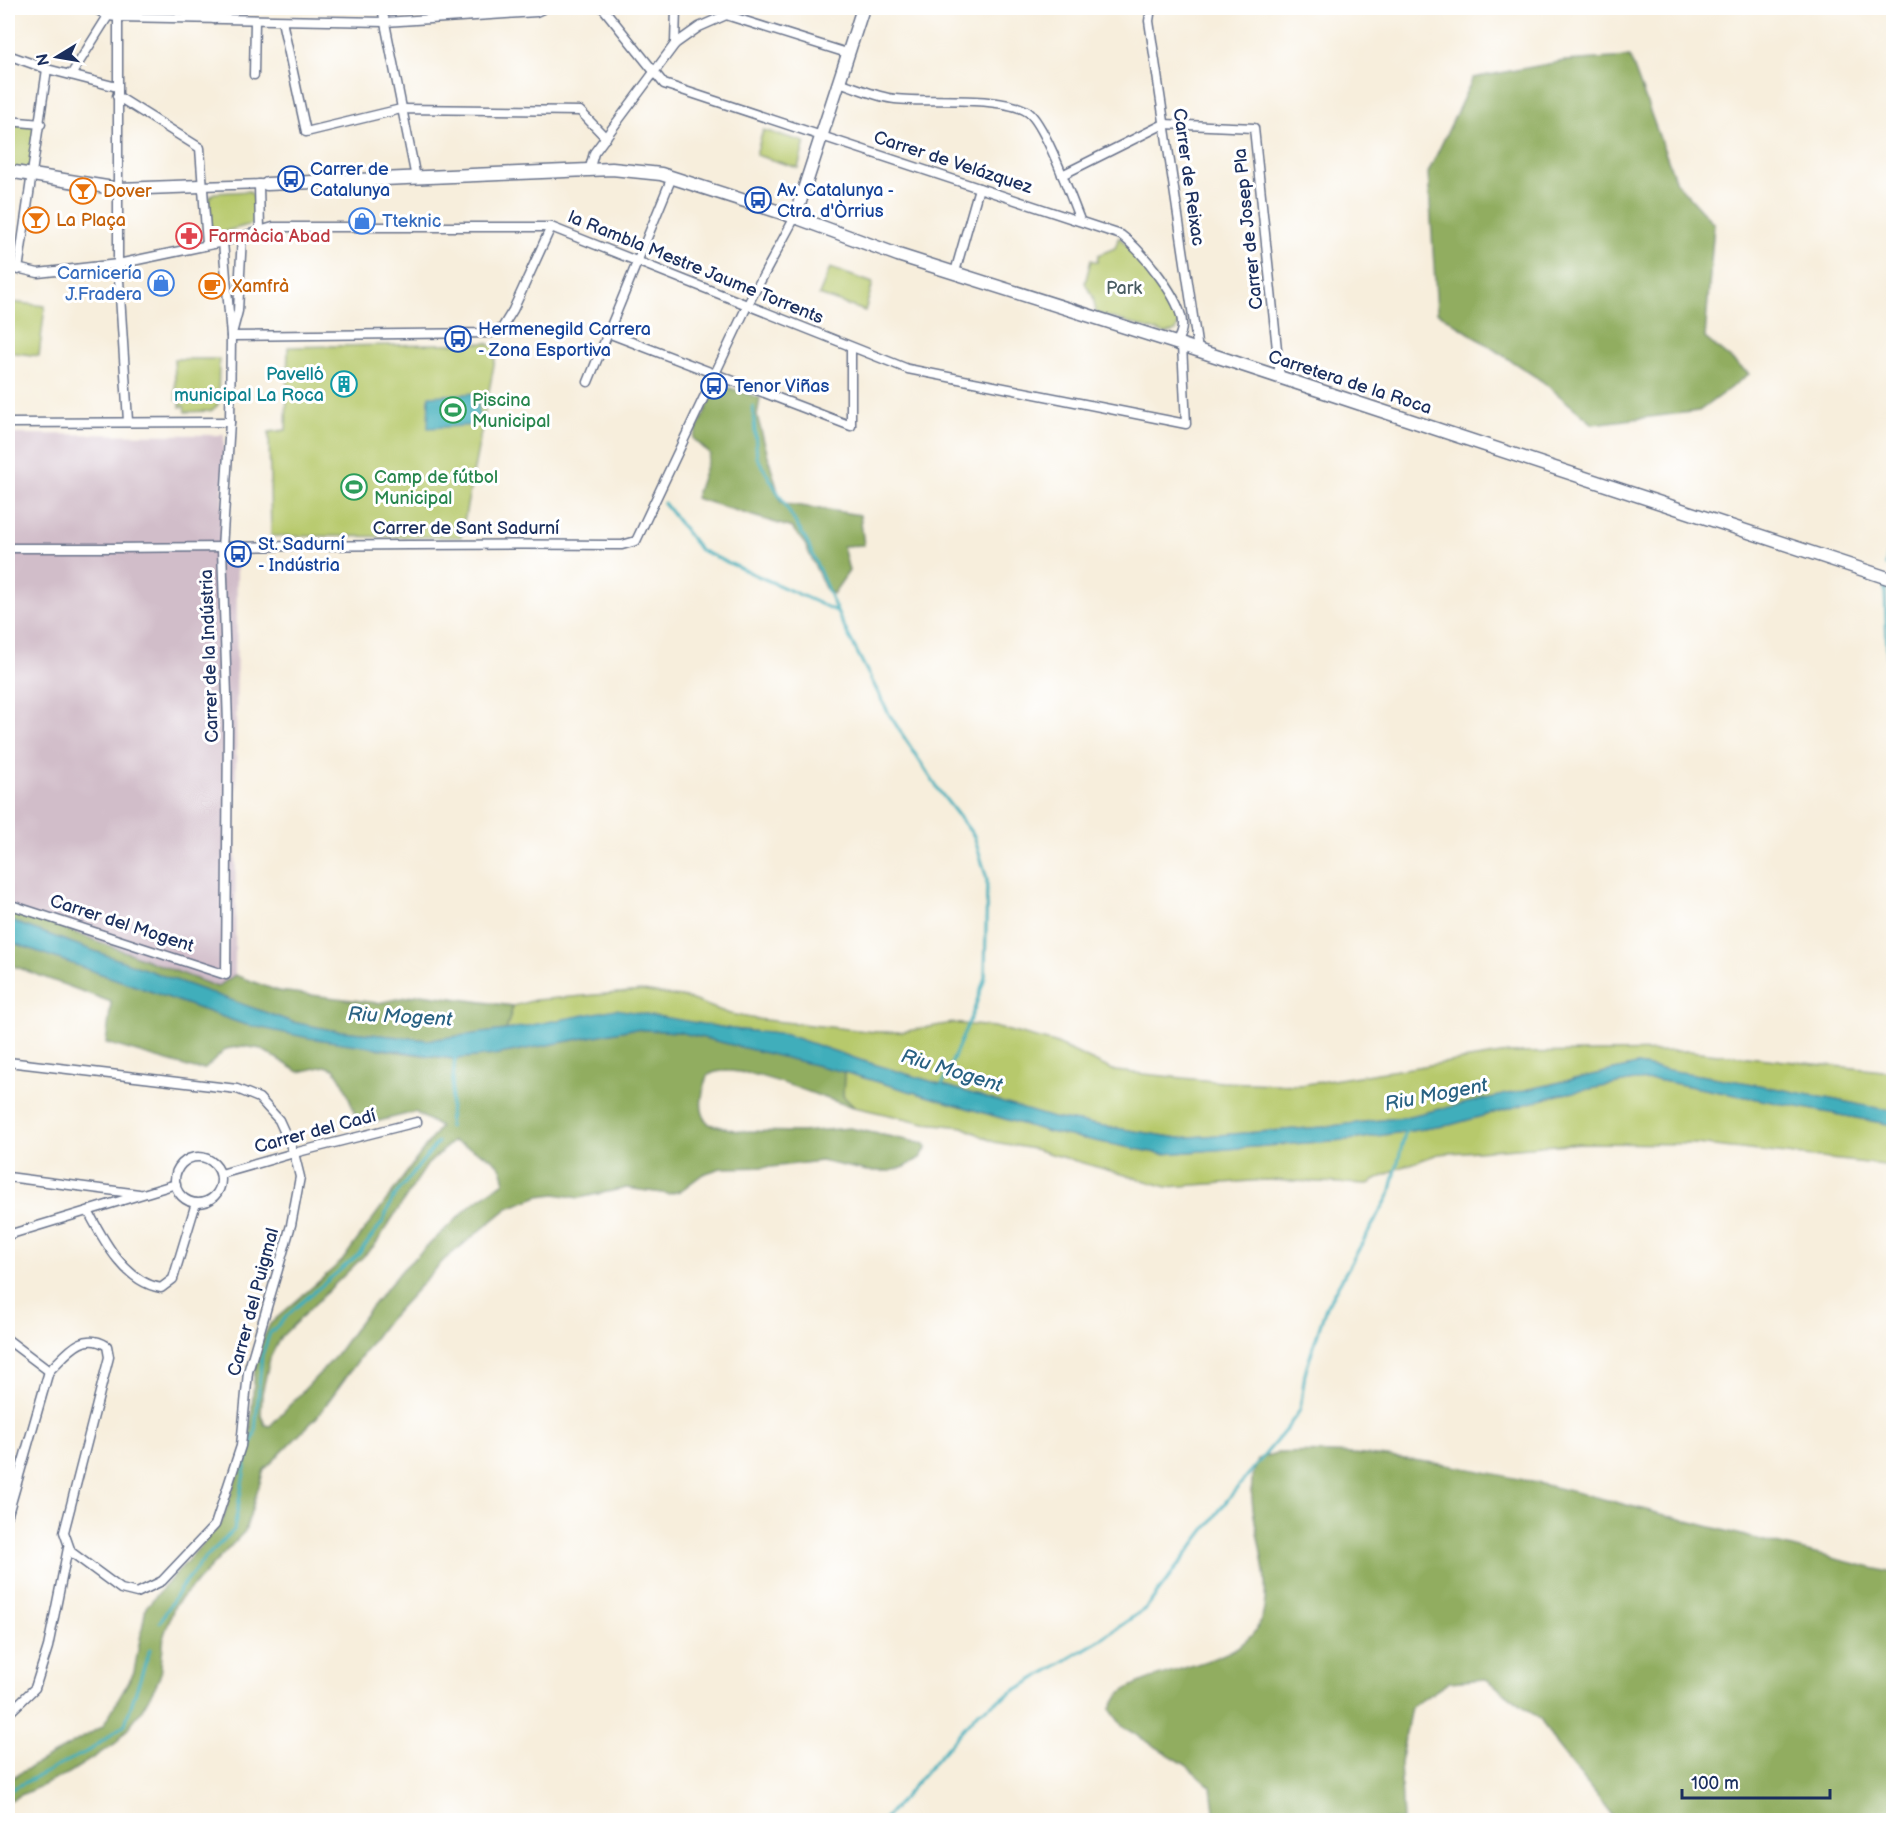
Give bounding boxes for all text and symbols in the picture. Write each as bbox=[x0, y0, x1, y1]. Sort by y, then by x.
north arrow bbox=[27, 27, 87, 87]
text: N bbox=[33, 52, 54, 67]
street label: Carrer de Reixac bbox=[1168, 107, 1209, 247]
street label: Carrer de Velázquez bbox=[871, 127, 1035, 198]
street label: Carrer de Josep Pla bbox=[1230, 147, 1267, 311]
place label: Carrer de Catalunya bbox=[310, 159, 390, 201]
bus stop icon: Carrer de Catalunya bbox=[276, 164, 306, 194]
bar icon: Dover bbox=[68, 176, 98, 206]
place label: Av. Catalunya - Ctra. d'Òrrius bbox=[777, 180, 894, 222]
place label: Dover bbox=[103, 181, 152, 202]
bus stop icon: Av. Catalunya - Ctra. d'Òrrius bbox=[743, 185, 773, 215]
bar icon: La Plaça bbox=[21, 205, 51, 235]
shop icon: Tteknic bbox=[347, 206, 377, 236]
street label: la Rambla Mestre Jaume Torrents bbox=[565, 207, 827, 328]
place label: La Plaça bbox=[56, 210, 126, 231]
place label: Tteknic bbox=[382, 211, 441, 232]
pharmacy icon: Farmàcia Abad bbox=[174, 221, 204, 251]
place label: Farmàcia Abad bbox=[208, 226, 330, 247]
place label: Carnicería J.Fradera bbox=[57, 263, 142, 305]
shop icon: Carnicería J.Fradera bbox=[146, 268, 176, 298]
cafe icon: Xamfrà bbox=[197, 271, 227, 301]
place label: Xamfrà bbox=[231, 276, 289, 297]
park label: Park bbox=[1106, 278, 1142, 299]
place label: Hermenegild Carrera - Zona Esportiva bbox=[478, 319, 651, 361]
bus stop icon: Hermenegild Carrera - Zona Esportiva bbox=[443, 324, 473, 354]
street label: Carretera de la Roca bbox=[1265, 346, 1434, 419]
place label: Pavelló municipal La Roca bbox=[174, 364, 324, 406]
building icon: Pavelló municipal La Roca bbox=[329, 369, 359, 399]
bus stop icon: Tenor Viñas bbox=[699, 371, 729, 401]
place label: Tenor Viñas bbox=[734, 376, 829, 397]
place label: Piscina Municipal bbox=[472, 390, 550, 432]
sports icon: Piscina Municipal bbox=[438, 395, 468, 425]
place label: Camp de fútbol Municipal bbox=[374, 467, 498, 509]
sports icon: Camp de fútbol Municipal bbox=[339, 472, 369, 502]
street label: Carrer de Sant Sadurní bbox=[373, 518, 560, 539]
place label: St. Sadurní - Indústria bbox=[258, 534, 345, 576]
bus stop icon: St. Sadurní - Indústria bbox=[223, 539, 253, 569]
street label: Carrer de la Indústria bbox=[196, 569, 223, 743]
street label: Carrer del Mogent bbox=[47, 890, 197, 957]
water label: Riu Mogent bbox=[347, 1002, 454, 1032]
water label: Riu Mogent bbox=[898, 1044, 1006, 1098]
water label: Riu Mogent bbox=[1383, 1073, 1491, 1117]
street label: Carrer del Cadí bbox=[252, 1105, 379, 1158]
street label: Carrer del Puigmal bbox=[224, 1226, 283, 1379]
scale bar bbox=[1682, 1762, 1830, 1800]
text: 100 m bbox=[1691, 1773, 1739, 1794]

